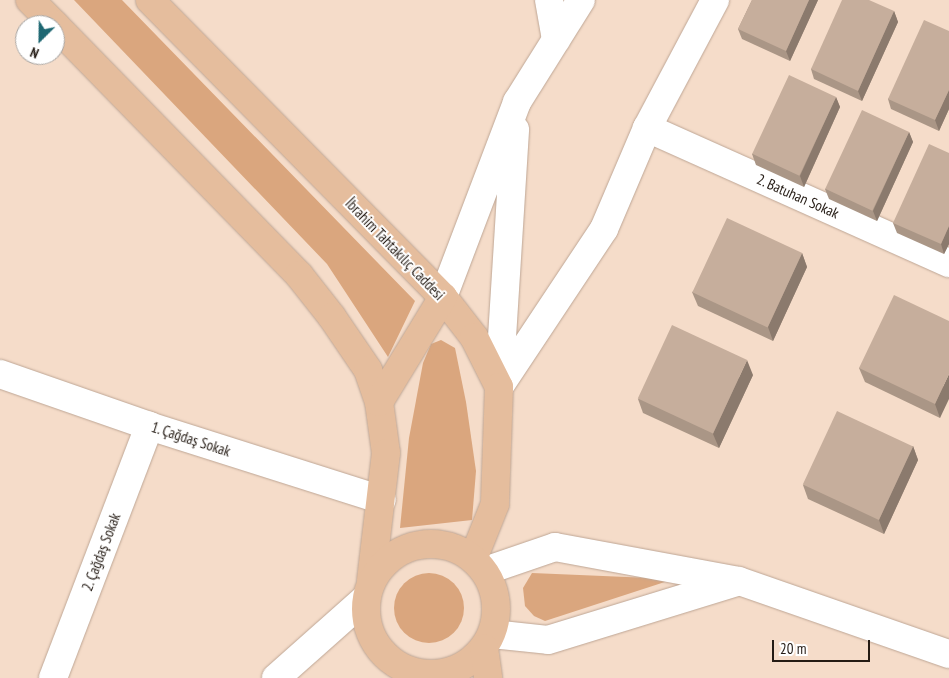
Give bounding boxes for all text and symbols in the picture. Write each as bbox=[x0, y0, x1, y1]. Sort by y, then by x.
north arrow bbox=[15, 15, 65, 65]
text: N bbox=[28, 43, 42, 63]
street label: 2. Batuhan Sokak bbox=[754, 170, 842, 222]
street label: İbrahim Tahtakılıç Caddesi bbox=[341, 194, 449, 304]
street label: 1. Çağdaş Sokak bbox=[149, 418, 233, 460]
street label: 2. Çağdaş Sokak bbox=[78, 510, 124, 594]
scale bar bbox=[774, 630, 872, 662]
text: 20 m bbox=[780, 639, 806, 658]

